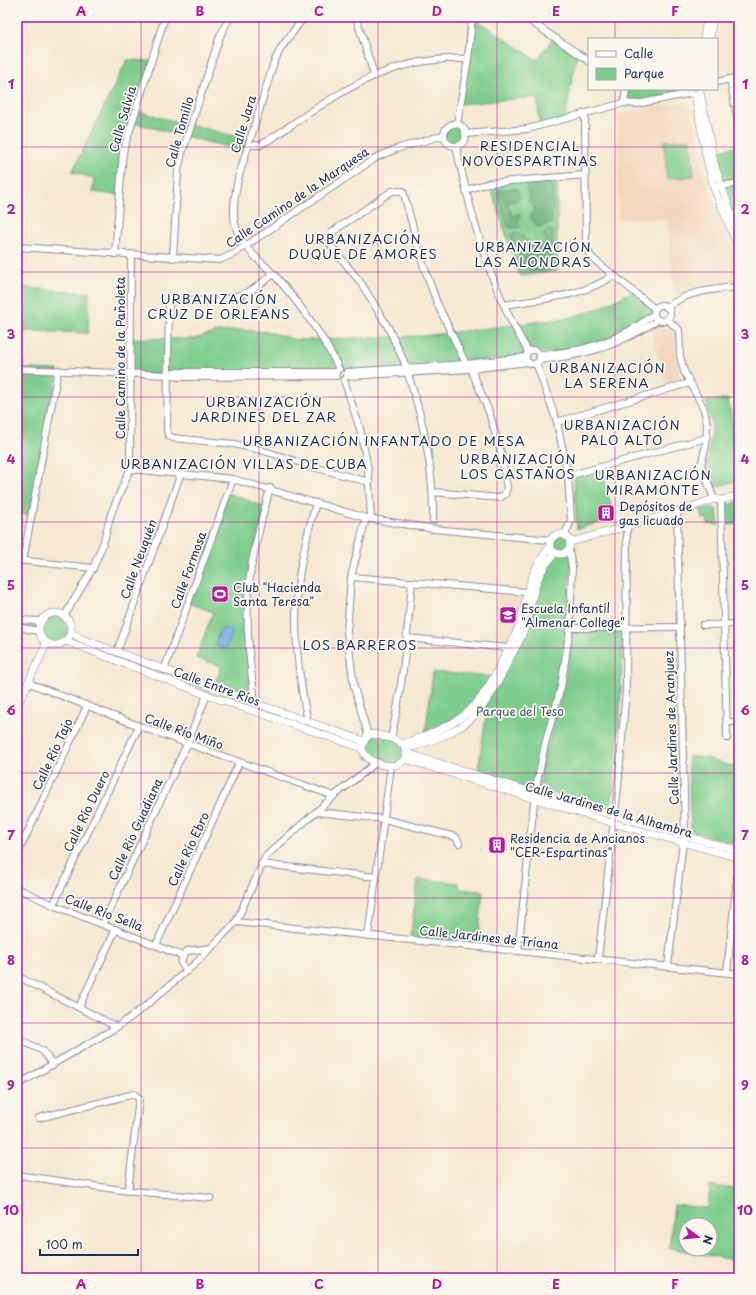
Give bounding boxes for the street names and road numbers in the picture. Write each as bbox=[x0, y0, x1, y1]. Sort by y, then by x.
street label: Calle Salvia bbox=[104, 83, 140, 154]
street label: Calle Jara bbox=[226, 92, 260, 155]
street label: Calle Tomillo bbox=[160, 94, 198, 170]
street label: Calle Camino de la Marquesa bbox=[222, 142, 373, 252]
street label: Calle Camino de la Pañoleta bbox=[111, 276, 129, 439]
street label: Calle Neuquén bbox=[115, 517, 161, 601]
street label: Calle Formosa bbox=[166, 528, 211, 611]
street label: Calle Jardines de Aranjuez bbox=[659, 650, 683, 805]
street label: Calle Entre Ríos bbox=[171, 662, 263, 710]
street label: Calle Río Miño bbox=[142, 708, 226, 754]
street label: Calle Río Tajo bbox=[27, 715, 77, 793]
street label: Calle Río Duero bbox=[58, 767, 114, 855]
street label: Calle Río Guadiana bbox=[103, 774, 167, 883]
street label: Calle Jardines de la Alhambra bbox=[523, 776, 695, 842]
street label: Calle Río Ebro bbox=[163, 808, 213, 889]
street label: Calle Río Sella bbox=[62, 889, 146, 935]
street label: Calle Jardines de Triana bbox=[419, 921, 560, 953]

